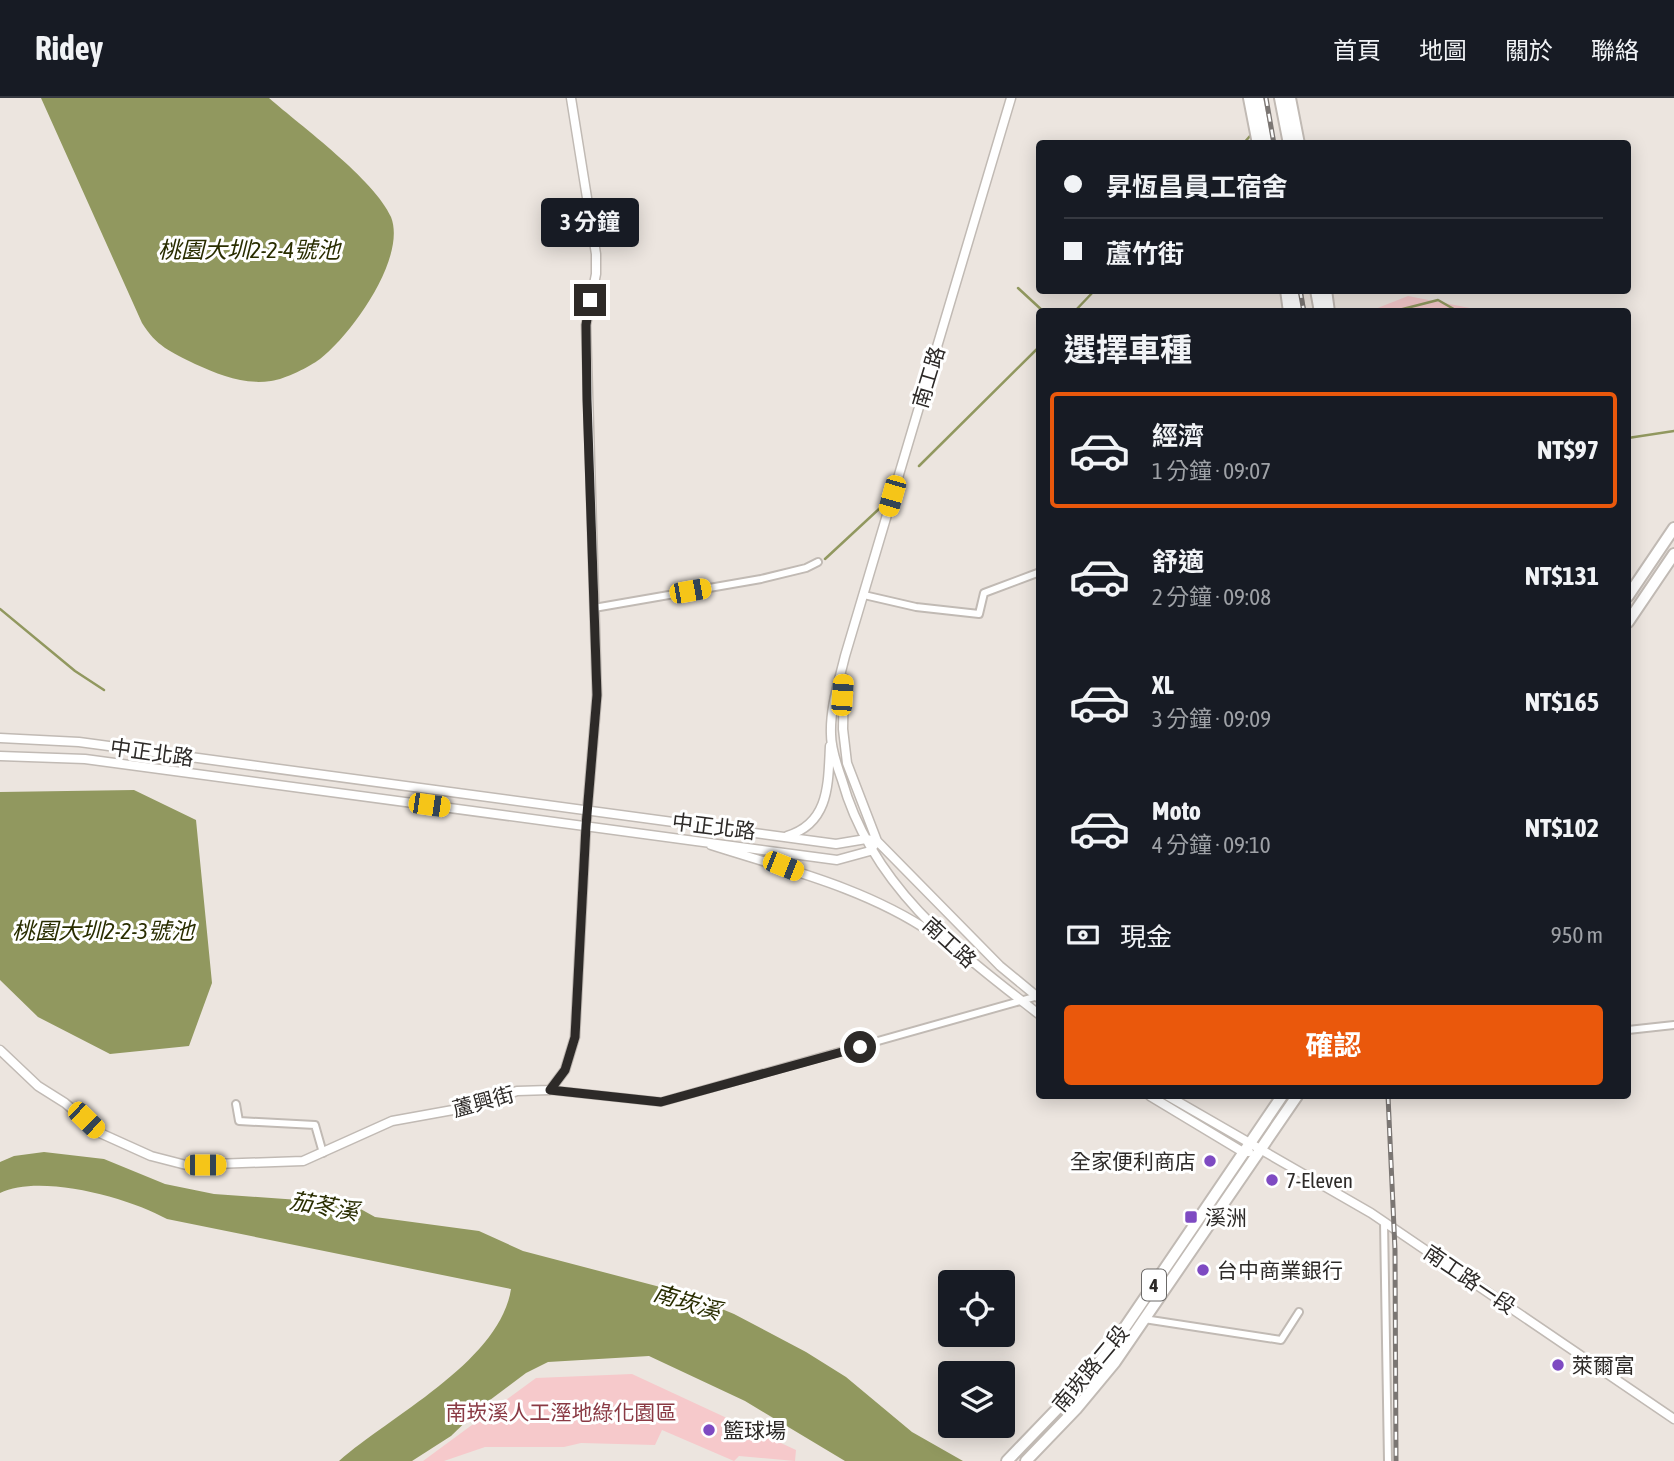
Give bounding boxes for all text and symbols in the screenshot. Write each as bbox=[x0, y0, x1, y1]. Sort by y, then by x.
text: Ridey bbox=[35, 29, 103, 67]
text: 首頁 bbox=[1333, 37, 1381, 64]
text: 地圖 bbox=[1419, 37, 1467, 64]
text: 關於 bbox=[1505, 37, 1553, 64]
text: 聯絡 bbox=[1591, 37, 1639, 64]
text: 昇恆昌員工宿舍 bbox=[1106, 172, 1288, 202]
callout: 3 分鐘 bbox=[541, 198, 639, 248]
text: 3 分鐘 bbox=[560, 209, 620, 235]
water label: 桃園大圳2-2-4號池 bbox=[158, 237, 342, 263]
text: 蘆竹街 bbox=[1106, 239, 1184, 269]
route end bbox=[574, 284, 606, 316]
text: 選擇車種 bbox=[1064, 331, 1192, 368]
street label: 南工路 bbox=[907, 343, 949, 411]
icon: car bbox=[1068, 419, 1131, 482]
text: 經濟 bbox=[1152, 421, 1204, 451]
text: NT$97 bbox=[1537, 435, 1599, 465]
text: 1 分鐘 · 09:07 bbox=[1152, 458, 1271, 484]
car bbox=[877, 473, 908, 519]
icon: car bbox=[1068, 545, 1131, 608]
text: 舒適 bbox=[1152, 547, 1204, 577]
text: NT$131 bbox=[1525, 561, 1599, 591]
car bbox=[668, 577, 713, 605]
text: 2 分鐘 · 09:08 bbox=[1152, 584, 1271, 610]
text: XL bbox=[1152, 670, 1174, 700]
icon: car bbox=[1068, 671, 1131, 734]
car bbox=[831, 673, 854, 717]
text: NT$165 bbox=[1525, 687, 1599, 717]
text: 3 分鐘 · 09:09 bbox=[1152, 706, 1271, 732]
street label: 中正北路 bbox=[109, 734, 195, 770]
car bbox=[407, 792, 452, 818]
text: Moto bbox=[1152, 796, 1201, 826]
icon: car bbox=[1068, 797, 1131, 860]
street label: 中正北路 bbox=[671, 809, 757, 843]
text: NT$102 bbox=[1525, 813, 1599, 843]
text: 4 分鐘 · 09:10 bbox=[1152, 832, 1271, 858]
car bbox=[760, 848, 807, 884]
street label: 南工路 bbox=[919, 912, 981, 972]
icon: cash bbox=[1064, 916, 1102, 954]
water label: 桃園大圳2-2-3號池 bbox=[12, 918, 196, 944]
text: 現金 bbox=[1120, 922, 1172, 952]
text: 950 m bbox=[1551, 922, 1603, 948]
button: 確認 bbox=[1064, 1005, 1603, 1085]
route start bbox=[844, 1031, 876, 1063]
street label: 蘆興街 bbox=[449, 1081, 517, 1121]
car bbox=[64, 1098, 109, 1142]
place label: 全家便利商店 bbox=[1070, 1149, 1196, 1173]
marker: 全家便利商店 bbox=[1202, 1153, 1218, 1169]
car bbox=[185, 1155, 227, 1176]
place label: 7-Eleven bbox=[1286, 1168, 1353, 1192]
marker: 7-Eleven bbox=[1264, 1172, 1280, 1188]
water label: 茄苳溪 bbox=[288, 1187, 363, 1225]
place label: 溪洲 bbox=[1205, 1205, 1247, 1229]
marker: 溪洲 bbox=[1183, 1209, 1199, 1225]
street label: 南工路一段 bbox=[1420, 1240, 1520, 1318]
place label: 台中商業銀行 bbox=[1217, 1258, 1343, 1282]
marker: 台中商業銀行 bbox=[1195, 1262, 1211, 1278]
map controls bbox=[938, 1270, 1015, 1438]
button: locate bbox=[938, 1270, 1015, 1347]
road number: 4 bbox=[1142, 1270, 1166, 1301]
water label: 南崁溪 bbox=[650, 1279, 727, 1325]
street label: 南崁路二段 bbox=[1047, 1320, 1133, 1416]
place label: 萊爾富 bbox=[1572, 1353, 1635, 1377]
marker: 萊爾富 bbox=[1550, 1357, 1566, 1373]
button: layers bbox=[938, 1361, 1015, 1438]
park label: 南崁溪人工溼地綠化園區 bbox=[446, 1400, 677, 1424]
place label: 籃球場 bbox=[723, 1418, 786, 1442]
marker: 籃球場 bbox=[701, 1422, 717, 1438]

